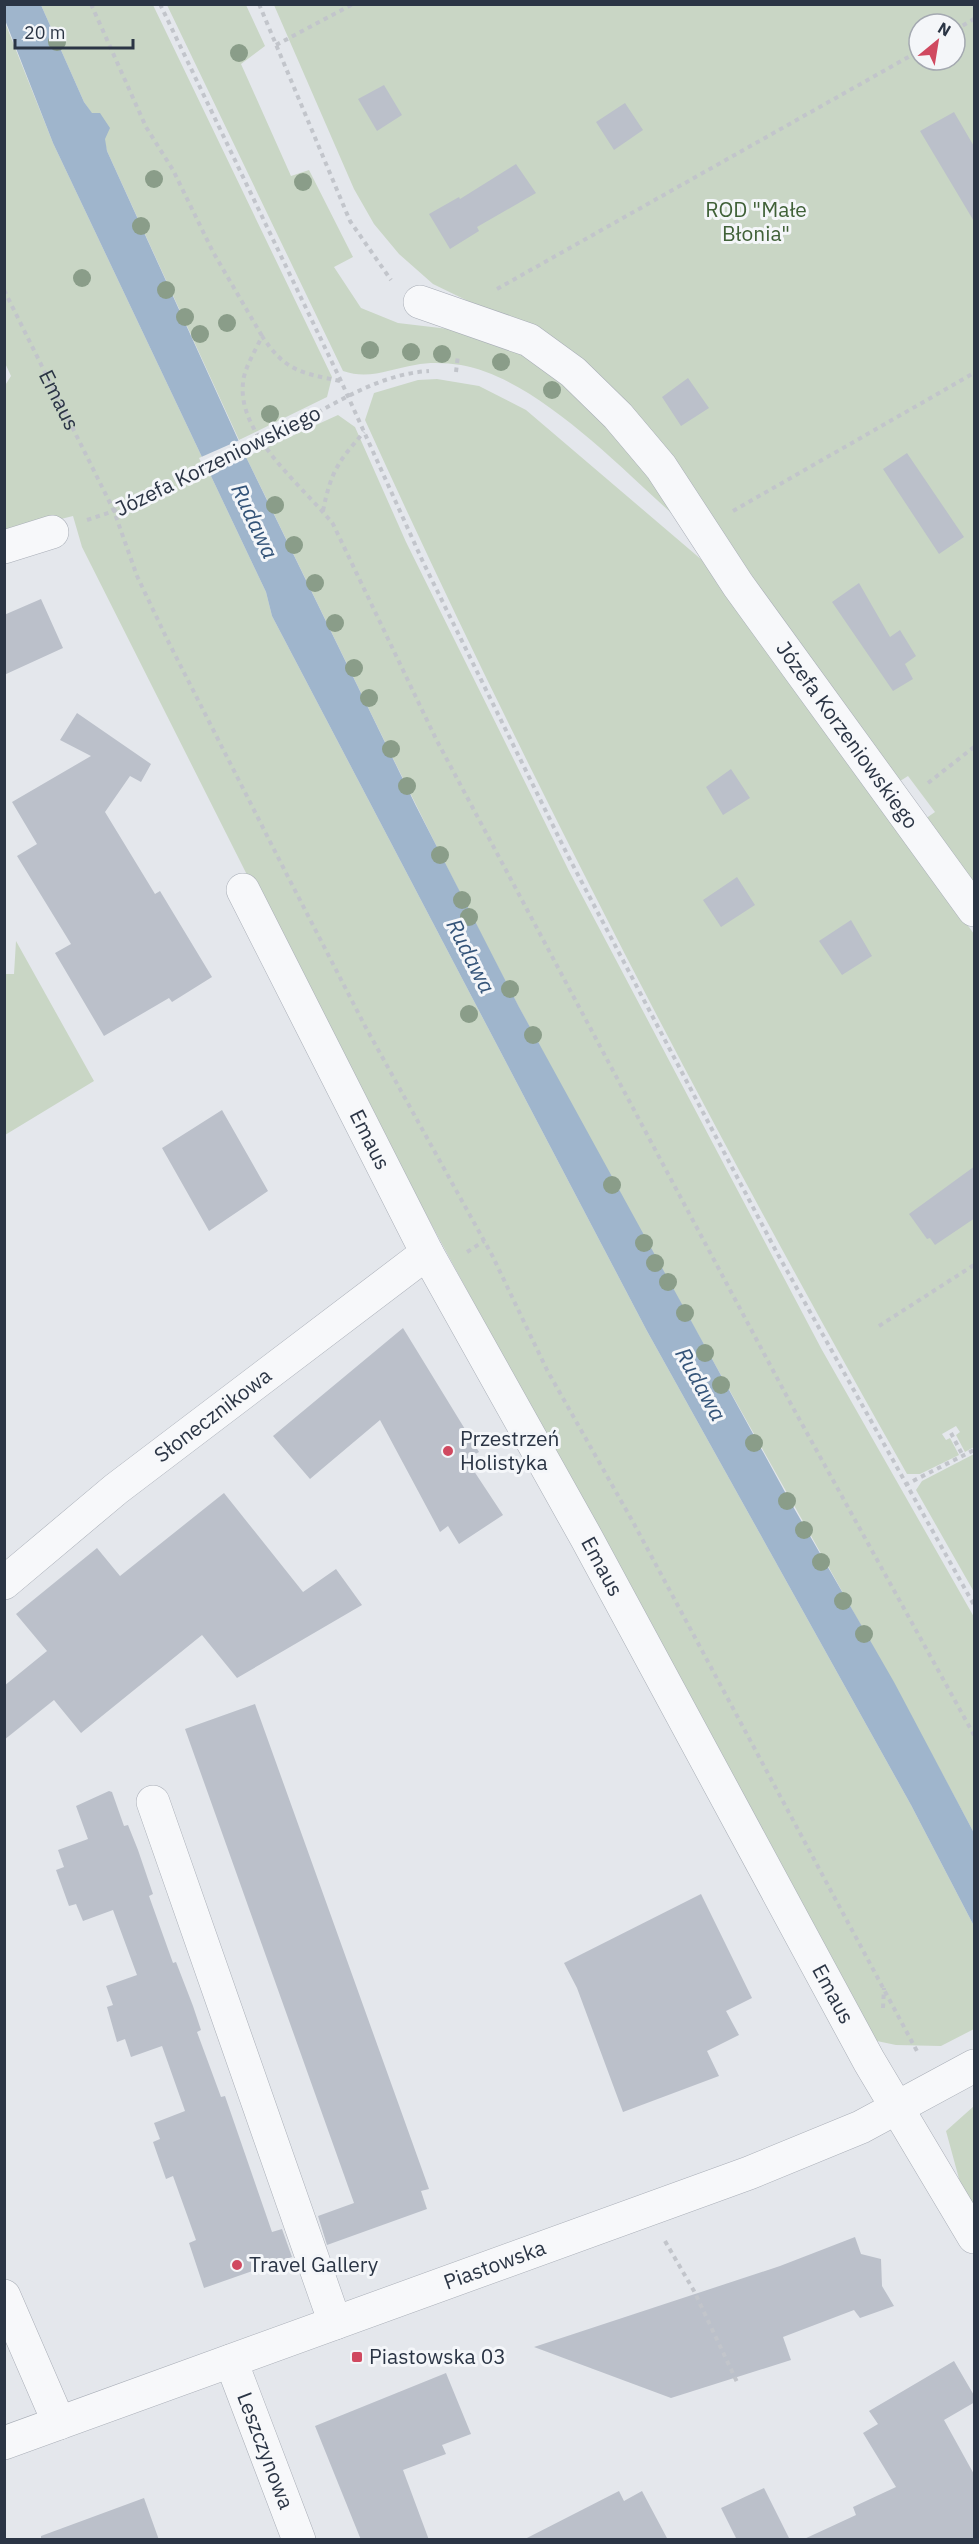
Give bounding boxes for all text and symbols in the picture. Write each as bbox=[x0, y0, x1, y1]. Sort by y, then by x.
scale bar bbox=[15, 12, 134, 50]
north arrow bbox=[907, 12, 967, 72]
text: N bbox=[934, 17, 955, 41]
text: 20 m bbox=[24, 21, 66, 44]
park label: ROD "Małe Błonia" bbox=[705, 195, 807, 247]
street label: Emaus bbox=[33, 365, 86, 435]
street label: Józefa Korzeniowskiego bbox=[110, 398, 325, 522]
water label: Rudawa bbox=[225, 478, 285, 563]
street label: Józefa Korzeniowskiego bbox=[770, 635, 925, 834]
water label: Rudawa bbox=[440, 914, 503, 998]
street label: Emaus bbox=[344, 1104, 397, 1174]
water label: Rudawa bbox=[669, 1342, 734, 1426]
street label: Słonecznikowa bbox=[148, 1361, 277, 1468]
place label: Przestrzeń Holistyka bbox=[460, 1424, 559, 1476]
marker: Przestrzeń Holistyka bbox=[441, 1444, 455, 1458]
street label: Emaus bbox=[575, 1531, 630, 1601]
street label: Emaus bbox=[806, 1959, 861, 2028]
street label: Piastowska bbox=[439, 2233, 549, 2296]
place label: Travel Gallery bbox=[249, 2250, 379, 2278]
marker: Travel Gallery bbox=[230, 2258, 244, 2272]
place label: Piastowska 03 bbox=[369, 2342, 506, 2370]
marker: Piastowska 03 bbox=[350, 2350, 364, 2364]
street label: Leszczynowa bbox=[231, 2388, 301, 2513]

